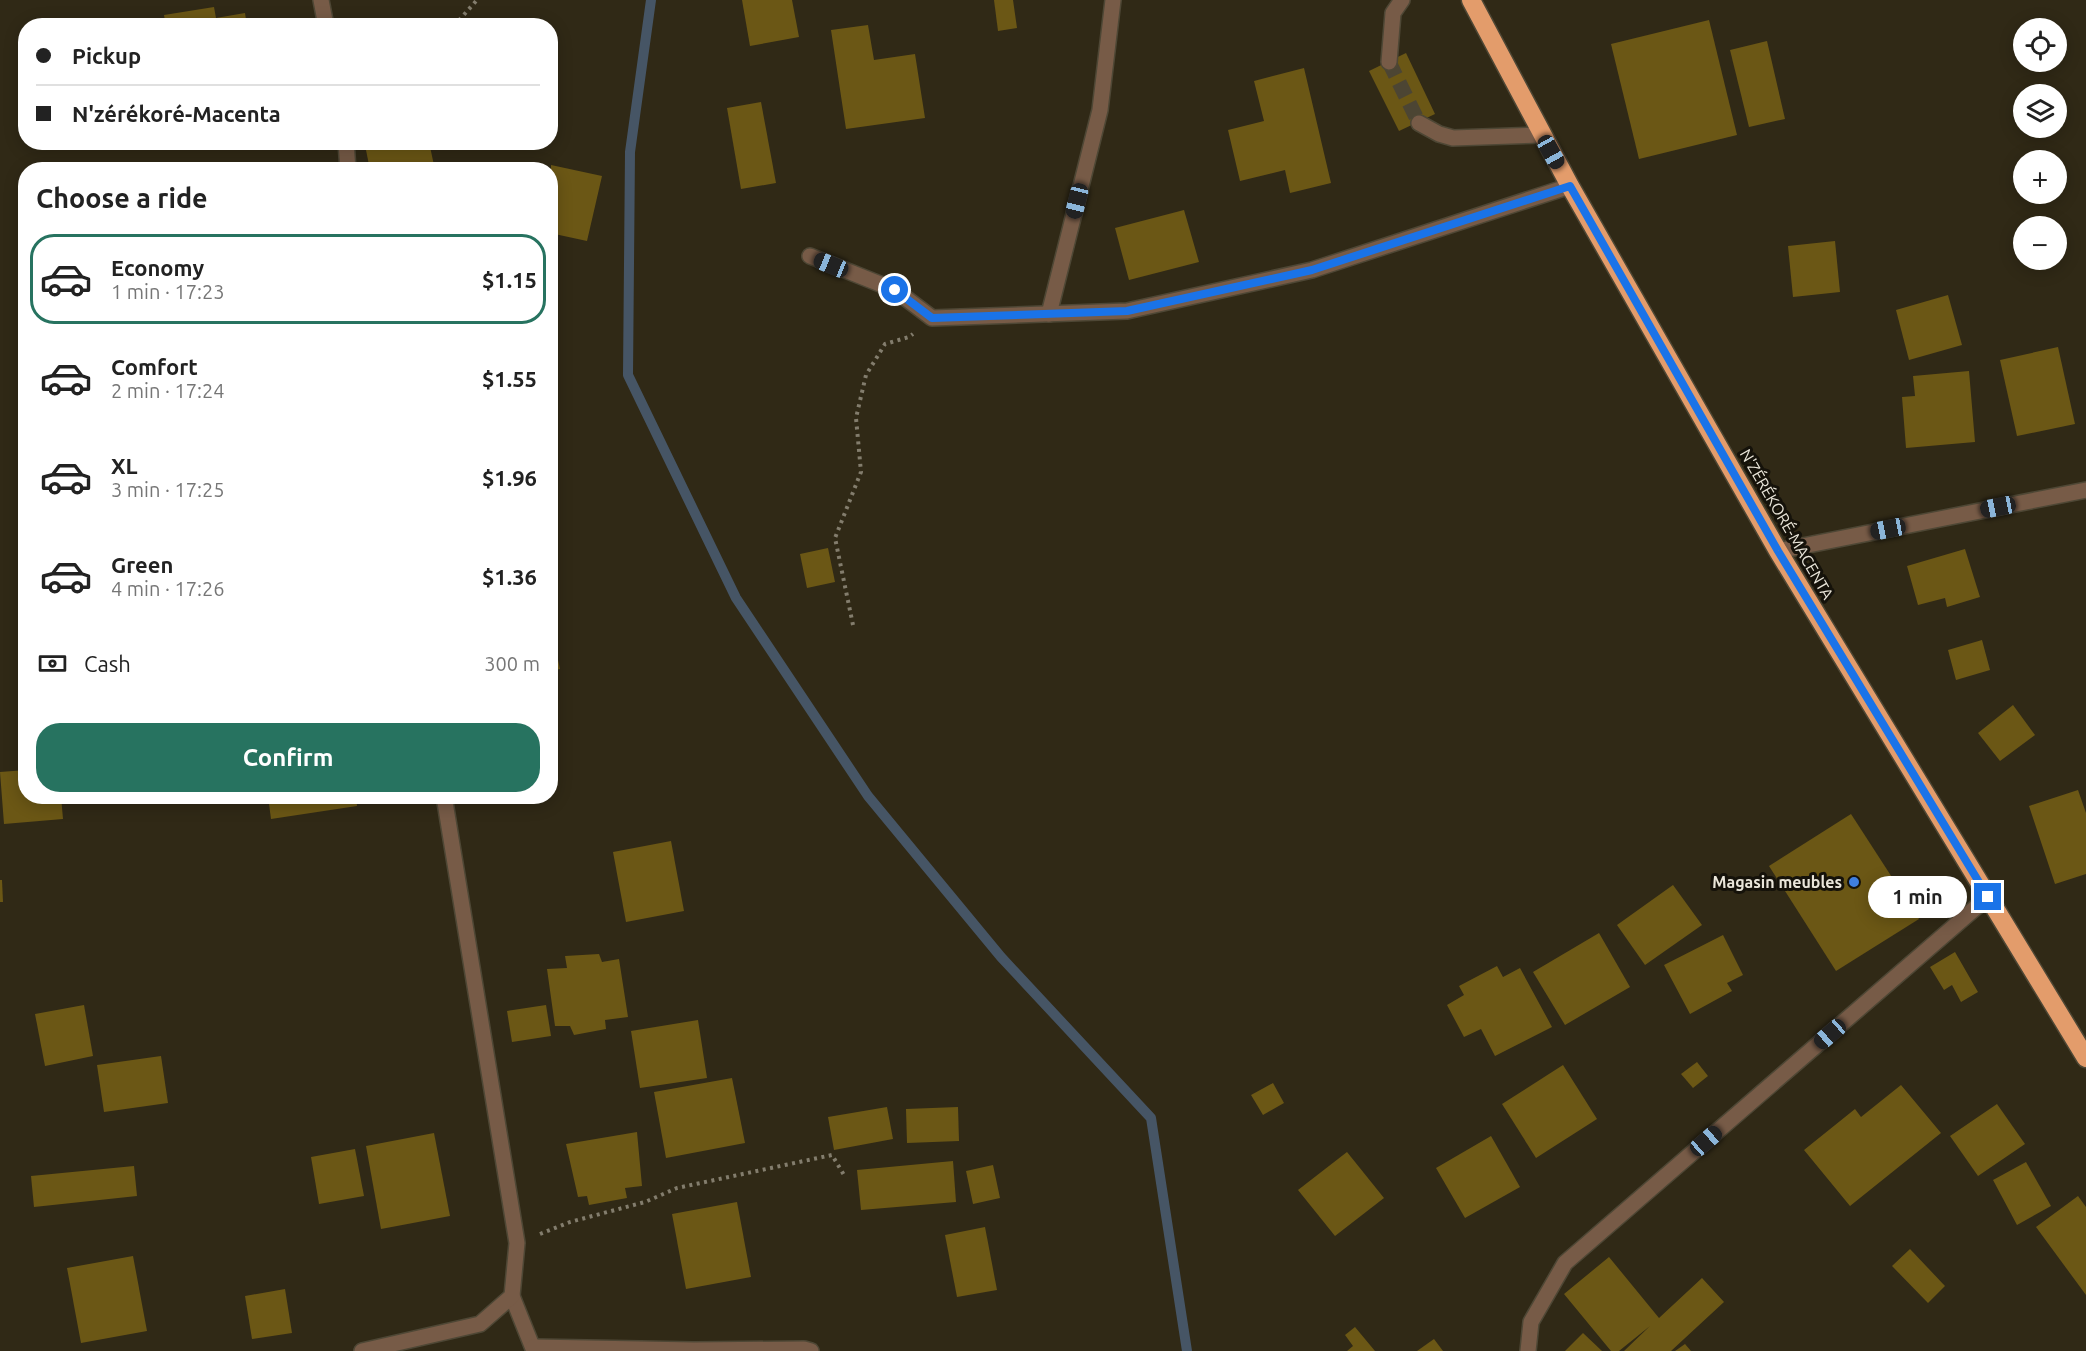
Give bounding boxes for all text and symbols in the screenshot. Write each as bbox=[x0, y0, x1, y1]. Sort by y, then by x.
map controls bbox=[2013, 18, 2067, 270]
button: locate bbox=[2013, 18, 2067, 72]
text: Pickup bbox=[72, 43, 141, 68]
button: layers bbox=[2013, 84, 2067, 138]
text: N'zérékoré-Macenta bbox=[72, 101, 281, 126]
car bbox=[1534, 132, 1568, 172]
button: + bbox=[2013, 150, 2067, 204]
car bbox=[1064, 181, 1090, 221]
text: Choose a ride bbox=[36, 183, 208, 213]
button: − bbox=[2013, 216, 2067, 270]
car bbox=[811, 250, 851, 280]
icon: car bbox=[39, 252, 93, 306]
text: Economy bbox=[111, 255, 204, 280]
text: $1.15 bbox=[482, 267, 537, 292]
route start bbox=[881, 276, 908, 303]
text: 1 min · 17:23 bbox=[111, 280, 225, 303]
icon: car bbox=[39, 351, 93, 405]
text: Comfort bbox=[111, 354, 198, 379]
text: $1.55 bbox=[482, 366, 537, 391]
text: 2 min · 17:24 bbox=[111, 379, 225, 402]
street label: N'ZÉRÉKORÉ-MACENTA bbox=[1737, 445, 1839, 603]
icon: car bbox=[39, 450, 93, 504]
text: XL bbox=[111, 453, 138, 478]
text: $1.96 bbox=[482, 465, 537, 490]
text: 3 min · 17:25 bbox=[111, 478, 225, 501]
car bbox=[1979, 495, 2017, 519]
car bbox=[1869, 517, 1907, 541]
icon: car bbox=[39, 549, 93, 603]
text: Green bbox=[111, 552, 173, 577]
text: $1.36 bbox=[482, 564, 537, 589]
text: 4 min · 17:26 bbox=[111, 577, 225, 600]
icon: cash bbox=[36, 647, 69, 680]
text: Cash bbox=[84, 651, 131, 676]
text: 300 m bbox=[484, 652, 540, 675]
button: Confirm bbox=[36, 723, 540, 792]
place label: Magasin meubles bbox=[1712, 873, 1842, 891]
marker: Magasin meubles bbox=[1847, 875, 1861, 889]
callout: 1 min bbox=[1868, 876, 1967, 918]
route end bbox=[1974, 883, 2001, 910]
text: 1 min bbox=[1892, 885, 1943, 908]
car bbox=[1811, 1015, 1849, 1053]
car bbox=[1687, 1122, 1725, 1160]

